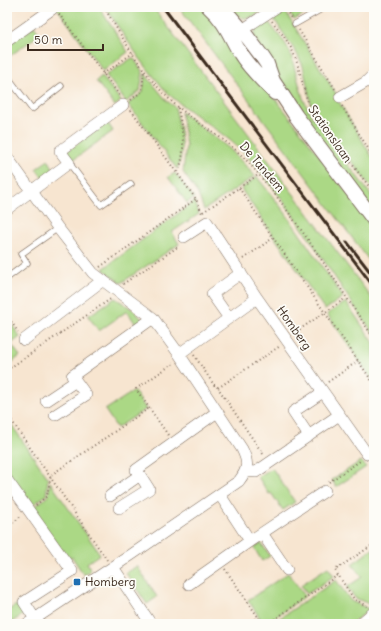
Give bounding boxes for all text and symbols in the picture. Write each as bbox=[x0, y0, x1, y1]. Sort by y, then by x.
scale bar bbox=[28, 26, 103, 52]
text: 50 m bbox=[34, 32, 63, 47]
street label: Stationslaan bbox=[305, 102, 356, 165]
street label: De Tandem bbox=[237, 139, 288, 195]
street label: Homberg bbox=[274, 303, 315, 353]
place label: Homberg bbox=[85, 574, 135, 589]
marker: Homberg bbox=[72, 577, 82, 587]

